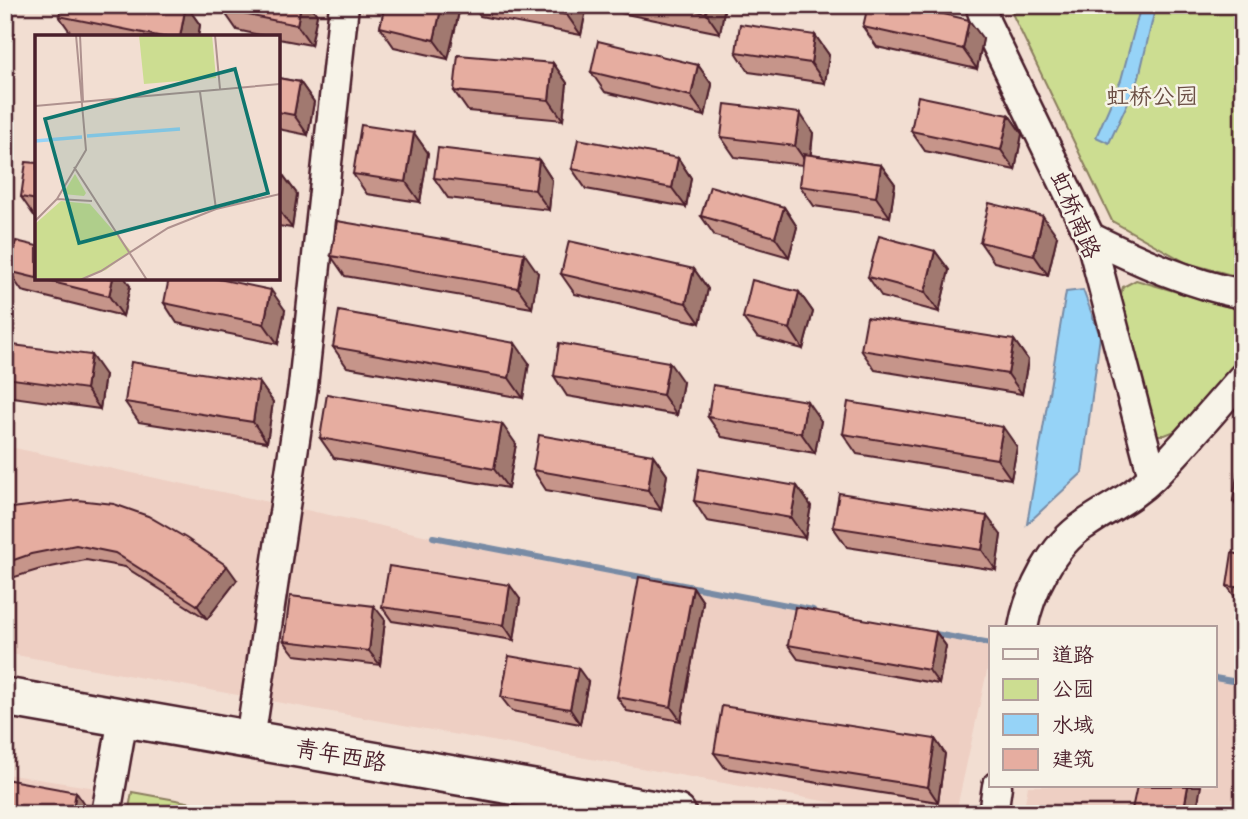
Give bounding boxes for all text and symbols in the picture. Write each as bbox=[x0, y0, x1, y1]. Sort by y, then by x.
inset map bbox=[35, 35, 280, 280]
park label: 虹桥公园 bbox=[1106, 82, 1198, 110]
street label: 虹桥南路 bbox=[1045, 167, 1107, 263]
legend bbox=[989, 626, 1216, 788]
text: 道路 bbox=[1052, 642, 1094, 667]
text: 公园 bbox=[1052, 676, 1094, 701]
text: 水域 bbox=[1052, 712, 1094, 737]
street label: 青年西路 bbox=[293, 733, 389, 777]
text: 建筑 bbox=[1052, 746, 1094, 771]

